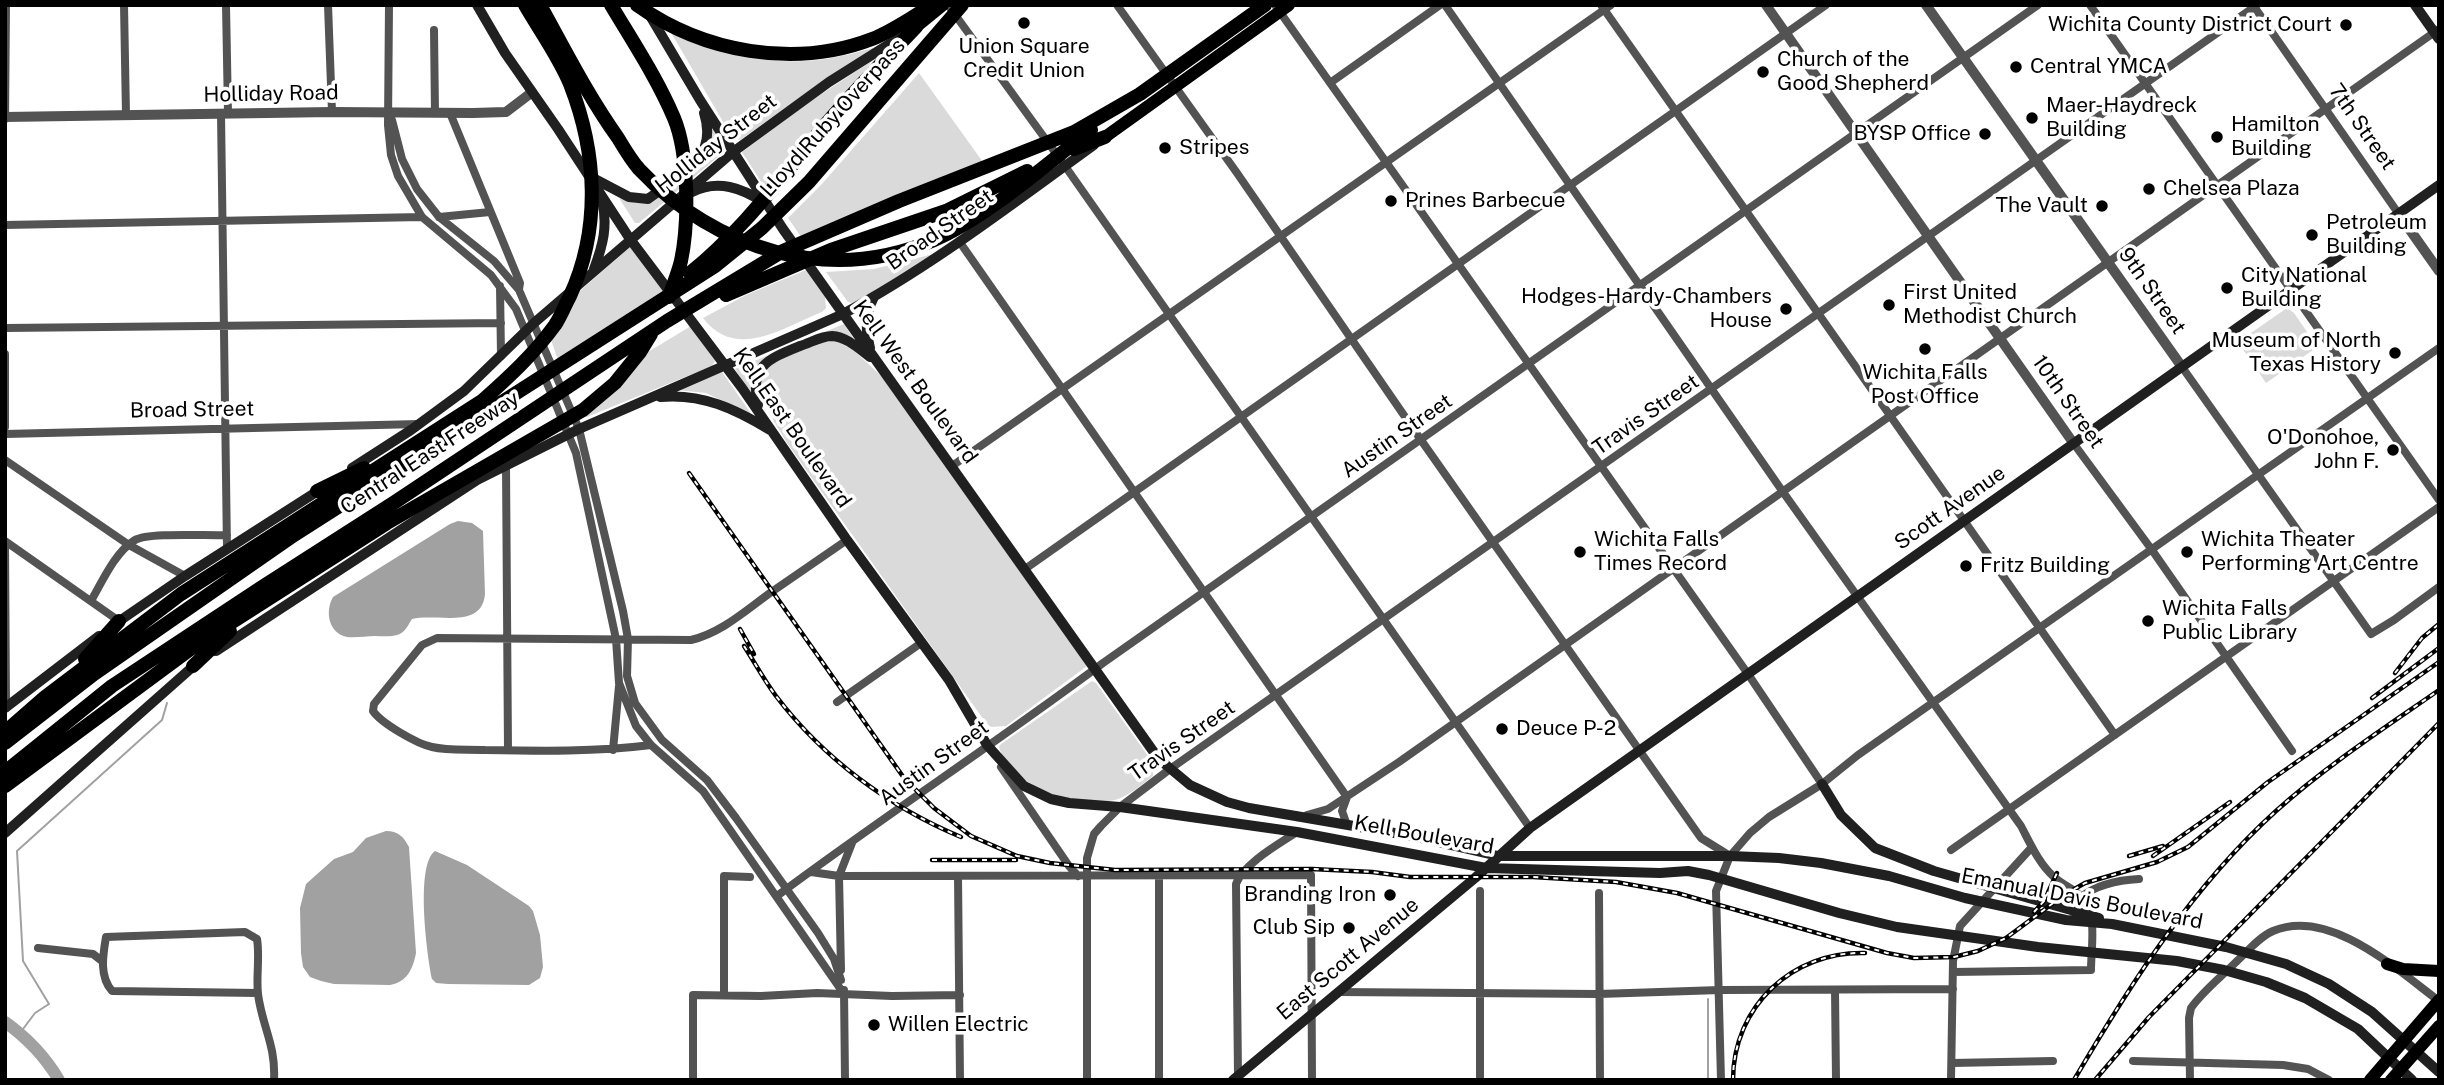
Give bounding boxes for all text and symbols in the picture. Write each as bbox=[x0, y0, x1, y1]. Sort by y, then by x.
place label: Wichita County District Court bbox=[2048, 12, 2332, 38]
marker: Union Square Credit Union bbox=[1016, 15, 1032, 31]
marker: Wichita County District Court bbox=[2338, 17, 2354, 33]
street label: Lloyd Ruby Overpass bbox=[755, 34, 911, 202]
place label: Union Square Credit Union bbox=[958, 34, 1090, 84]
place label: Church of the Good Shepherd bbox=[1777, 47, 1929, 97]
place label: Central YMCA bbox=[2030, 54, 2167, 80]
marker: Central YMCA bbox=[2008, 59, 2024, 75]
marker: Church of the Good Shepherd bbox=[1755, 64, 1771, 80]
street label: 7th Street bbox=[2323, 79, 2401, 175]
street label: Holliday Road bbox=[203, 80, 339, 108]
street label: Holliday Street bbox=[650, 89, 782, 199]
place label: Maer-Haydreck Building bbox=[2046, 93, 2197, 143]
marker: Maer-Haydreck Building bbox=[2024, 110, 2040, 126]
place label: Hamilton Building bbox=[2231, 112, 2320, 162]
place label: BYSP Office bbox=[1854, 121, 1971, 147]
marker: BYSP Office bbox=[1977, 126, 1993, 142]
marker: Hamilton Building bbox=[2209, 129, 2225, 145]
place label: Stripes bbox=[1179, 135, 1249, 161]
marker: Stripes bbox=[1157, 140, 1173, 156]
place label: Chelsea Plaza bbox=[2163, 176, 2300, 202]
marker: Chelsea Plaza bbox=[2141, 181, 2157, 197]
street label: Broad Street bbox=[882, 184, 998, 276]
place label: Prines Barbecue bbox=[1405, 188, 1565, 214]
marker: Prines Barbecue bbox=[1383, 193, 1399, 209]
place label: The Vault bbox=[1996, 193, 2088, 219]
marker: The Vault bbox=[2094, 198, 2110, 214]
place label: Petroleum Building bbox=[2326, 210, 2427, 260]
marker: Petroleum Building bbox=[2304, 227, 2320, 243]
street label: 9th Street bbox=[2113, 243, 2191, 339]
place label: City National Building bbox=[2241, 263, 2367, 313]
place label: First United Methodist Church bbox=[1903, 280, 2077, 330]
marker: City National Building bbox=[2219, 280, 2235, 296]
place label: Hodges-Hardy-Chambers House bbox=[1521, 284, 1772, 334]
street label: Kell West Boulevard bbox=[847, 295, 983, 469]
marker: First United Methodist Church bbox=[1881, 297, 1897, 313]
marker: Hodges-Hardy-Chambers House bbox=[1778, 301, 1794, 317]
place label: Museum of North Texas History bbox=[2212, 328, 2381, 378]
marker: Wichita Falls Post Office bbox=[1917, 341, 1933, 357]
street label: Kell East Boulevard bbox=[727, 343, 857, 513]
marker: Museum of North Texas History bbox=[2387, 345, 2403, 361]
street label: 10th Street bbox=[2027, 350, 2109, 454]
place label: Wichita Falls Post Office bbox=[1862, 360, 1988, 410]
street label: Travis Street bbox=[1588, 369, 1704, 461]
street label: Central East Freeway bbox=[336, 386, 524, 520]
street label: Austin Street bbox=[1337, 389, 1457, 483]
street label: Broad Street bbox=[130, 396, 254, 424]
place label: O'Donohoe, John F. bbox=[2267, 425, 2379, 475]
marker: O'Donohoe, John F. bbox=[2385, 442, 2401, 458]
street label: Scott Avenue bbox=[1890, 461, 2010, 555]
place label: Wichita Falls Times Record bbox=[1594, 527, 1727, 577]
place label: Wichita Theater Performing Art Centre bbox=[2201, 527, 2419, 577]
marker: Wichita Falls Times Record bbox=[1572, 544, 1588, 560]
marker: Wichita Theater Performing Art Centre bbox=[2179, 544, 2195, 560]
place label: Fritz Building bbox=[1980, 553, 2110, 579]
marker: Fritz Building bbox=[1958, 558, 1974, 574]
place label: Wichita Falls Public Library bbox=[2162, 596, 2297, 646]
marker: Wichita Falls Public Library bbox=[2140, 613, 2156, 629]
street label: Travis Street bbox=[1124, 695, 1240, 787]
street label: Austin Street bbox=[874, 715, 994, 811]
place label: Deuce P-2 bbox=[1516, 716, 1616, 742]
marker: Deuce P-2 bbox=[1494, 721, 1510, 737]
street label: Kell Boulevard bbox=[1352, 810, 1496, 860]
street label: Emanual Davis Boulevard bbox=[1959, 863, 2205, 935]
place label: Branding Iron bbox=[1244, 882, 1376, 908]
marker: Branding Iron bbox=[1382, 887, 1398, 903]
street label: East Scott Avenue bbox=[1272, 892, 1424, 1026]
place label: Club Sip bbox=[1253, 915, 1335, 941]
marker: Club Sip bbox=[1341, 920, 1357, 936]
place label: Willen Electric bbox=[888, 1012, 1029, 1038]
marker: Willen Electric bbox=[866, 1017, 882, 1033]

